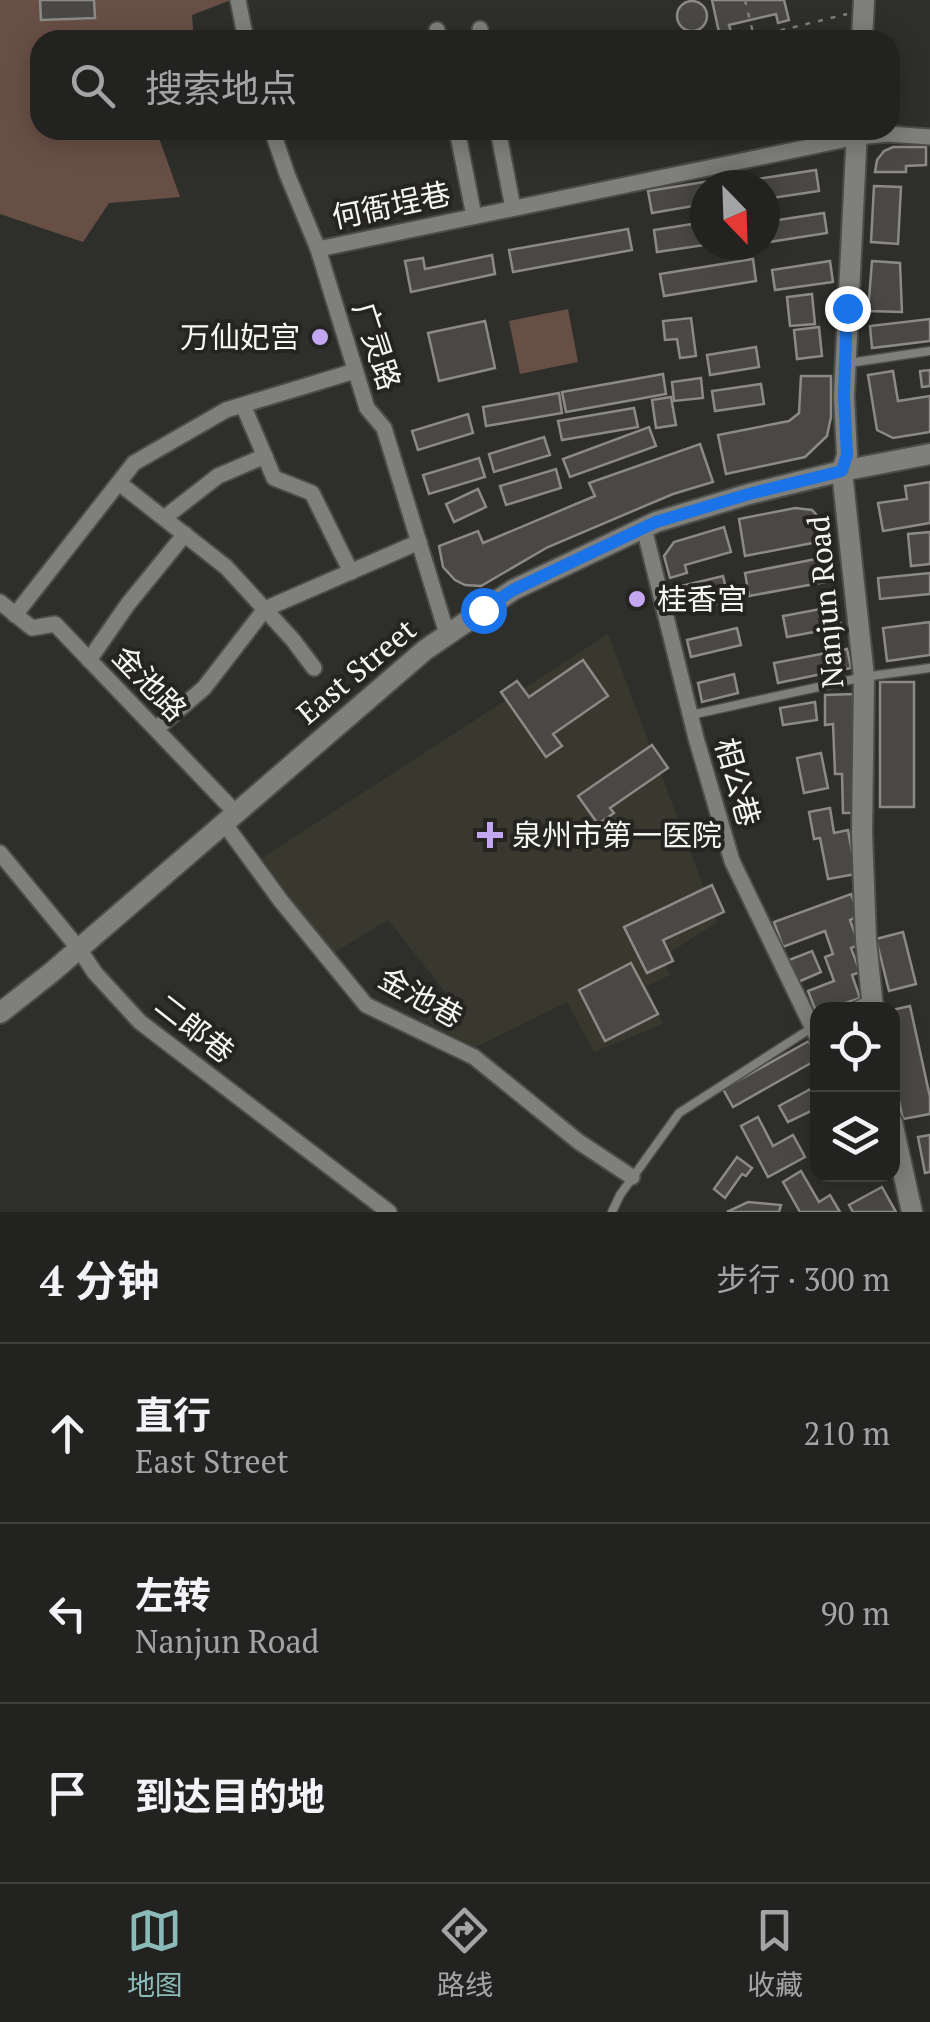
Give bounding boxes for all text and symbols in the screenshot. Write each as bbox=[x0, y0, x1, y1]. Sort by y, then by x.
search box bbox=[30, 30, 900, 140]
icon: search bbox=[65, 58, 120, 113]
text: 搜索地点 bbox=[145, 63, 297, 113]
north arrow bbox=[690, 170, 780, 260]
street label: 何衙埕巷 bbox=[328, 173, 454, 237]
route end bbox=[825, 286, 871, 332]
street label: 广灵路 bbox=[344, 297, 410, 395]
place label: 万仙妃宫 bbox=[180, 317, 300, 357]
marker: 万仙妃宫 bbox=[309, 326, 331, 348]
street label: Nanjun Road bbox=[798, 514, 852, 690]
place label: 桂香宫 bbox=[657, 579, 747, 619]
route start bbox=[461, 588, 507, 634]
marker: 桂香宫 bbox=[626, 588, 648, 610]
street label: East Street bbox=[288, 609, 424, 733]
street label: 金池路 bbox=[104, 637, 196, 729]
street label: 相公巷 bbox=[706, 733, 770, 831]
place label: 泉州市第一医院 bbox=[512, 815, 722, 855]
marker: 泉州市第一医院 bbox=[477, 822, 503, 848]
street label: 金池巷 bbox=[372, 958, 470, 1036]
street label: 二郎巷 bbox=[147, 985, 243, 1071]
map controls bbox=[810, 1002, 900, 1182]
button: locate bbox=[810, 1002, 900, 1092]
button: layers bbox=[810, 1092, 900, 1182]
text: 4 分钟 bbox=[40, 1252, 159, 1308]
text: 步行 · 300 m bbox=[716, 1258, 890, 1300]
text: 直行 bbox=[135, 1390, 211, 1440]
icon: ahead bbox=[40, 1406, 95, 1461]
text: 210 m bbox=[803, 1412, 890, 1454]
text: East Street bbox=[135, 1440, 289, 1482]
text: 左转 bbox=[135, 1570, 211, 1620]
icon: left bbox=[40, 1586, 95, 1641]
text: 90 m bbox=[820, 1592, 890, 1634]
text: Nanjun Road bbox=[135, 1620, 319, 1662]
icon: arrive bbox=[40, 1766, 95, 1821]
text: 到达目的地 bbox=[135, 1771, 325, 1821]
tab: 地图 bbox=[127, 1903, 183, 2003]
tab: 路线 bbox=[437, 1903, 493, 2003]
tab: 收藏 bbox=[747, 1903, 803, 2003]

